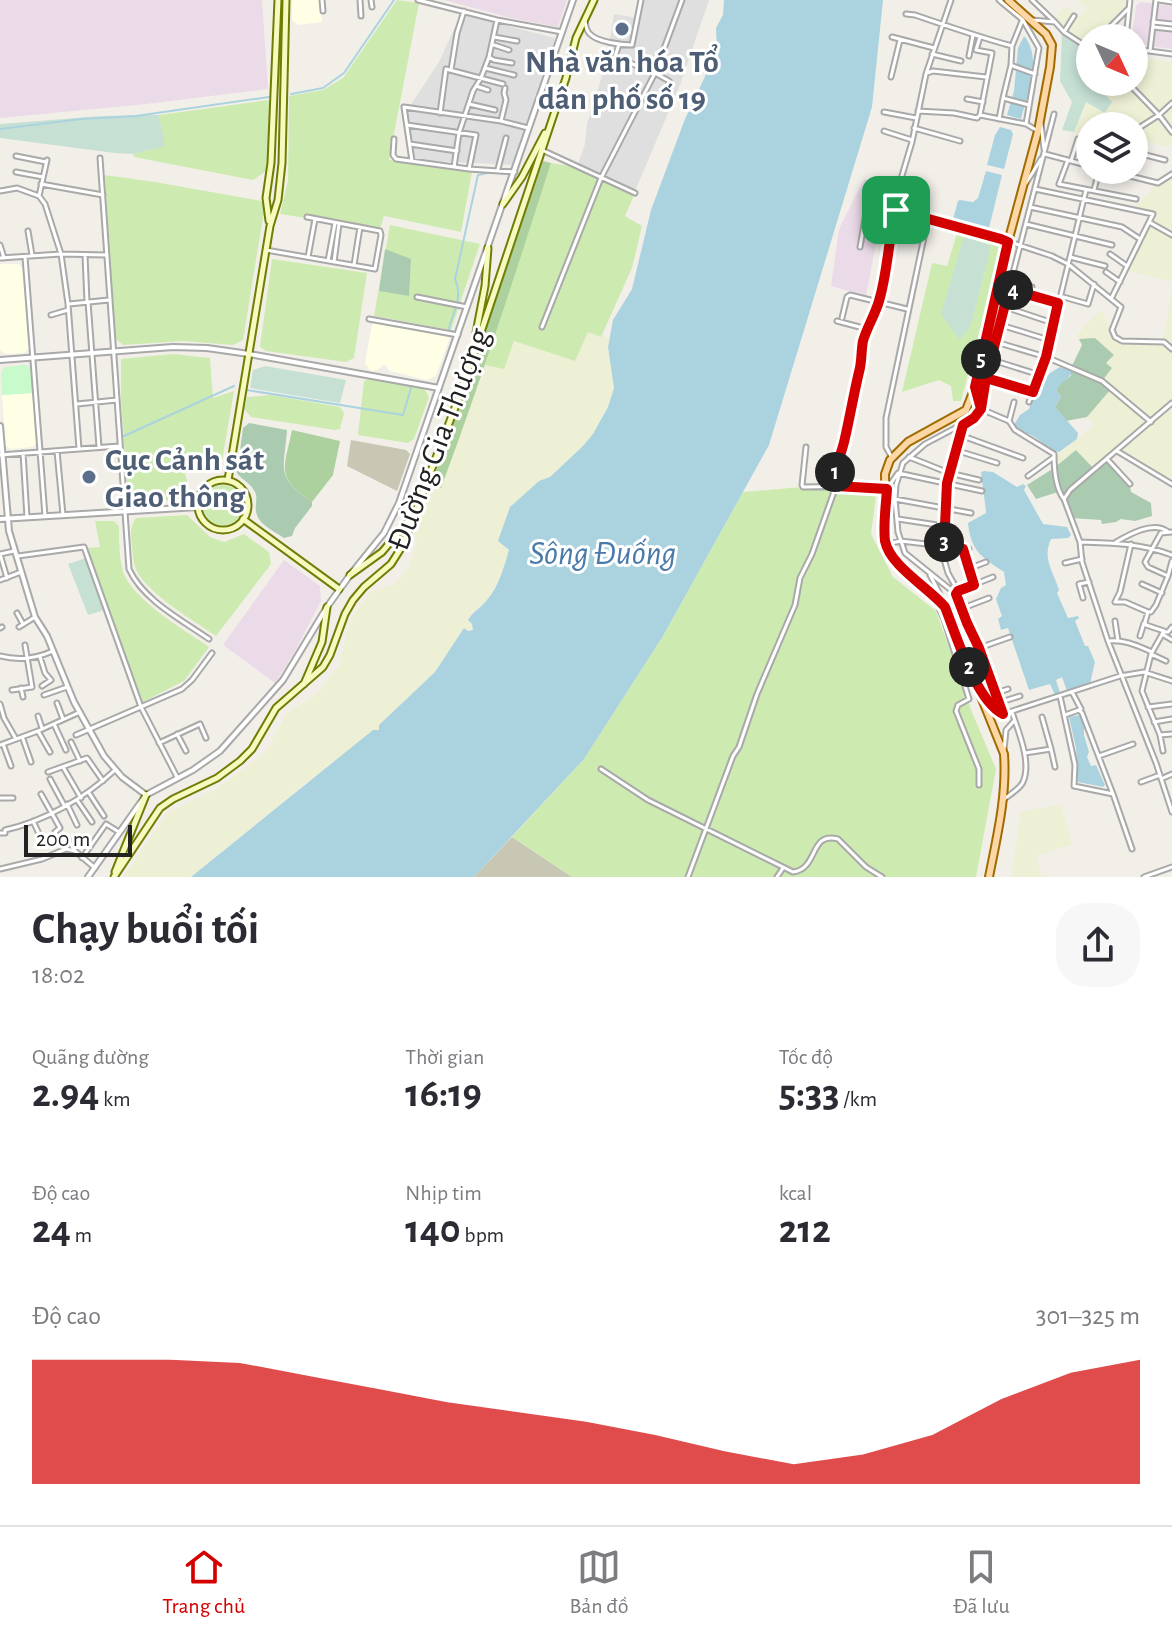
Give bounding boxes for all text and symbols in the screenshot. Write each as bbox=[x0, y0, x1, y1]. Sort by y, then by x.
marker: Nhà văn hóa Tổ dân phố số 19 bbox=[613, 20, 631, 38]
north arrow bbox=[1076, 24, 1148, 96]
map controls bbox=[1076, 24, 1148, 184]
place label: Nhà văn hóa Tổ dân phố số 19 bbox=[525, 44, 719, 115]
button: layers bbox=[1076, 112, 1148, 184]
pin bbox=[862, 176, 930, 244]
icon: arrive bbox=[874, 188, 918, 232]
pin: 4 bbox=[993, 270, 1033, 310]
text: 4 bbox=[1007, 279, 1019, 301]
street label: Đường Gia Thượng bbox=[382, 323, 496, 555]
pin: 5 bbox=[961, 339, 1001, 379]
text: 5 bbox=[976, 348, 986, 370]
place label: Cục Cảnh sát Giao thông bbox=[105, 444, 264, 513]
pin: 1 bbox=[815, 452, 855, 492]
text: 1 bbox=[831, 461, 839, 483]
marker: Cục Cảnh sát Giao thông bbox=[80, 468, 98, 486]
pin: 3 bbox=[924, 522, 964, 562]
text: 3 bbox=[939, 531, 949, 553]
water label: Sông Đuống bbox=[529, 537, 677, 571]
pin: 2 bbox=[949, 647, 989, 687]
text: 2 bbox=[964, 656, 974, 678]
scale bar bbox=[24, 821, 132, 857]
text: 200 m bbox=[36, 828, 90, 850]
button: share bbox=[1056, 903, 1140, 987]
text: Chạy buổi tối bbox=[32, 908, 259, 952]
text: 18:02 bbox=[32, 962, 85, 988]
text: Quãng đường bbox=[32, 1046, 149, 1068]
text: Thời gian bbox=[405, 1046, 484, 1068]
text: Tốc độ bbox=[779, 1046, 833, 1068]
text: 2.94 bbox=[32, 1074, 99, 1114]
text: 16:19 bbox=[405, 1074, 482, 1114]
text: 5:33 bbox=[779, 1074, 840, 1114]
text: km bbox=[99, 1088, 131, 1110]
text: /km bbox=[840, 1088, 877, 1110]
text: Độ cao bbox=[32, 1182, 90, 1204]
text: Nhịp tim bbox=[405, 1182, 482, 1204]
text: kcal bbox=[779, 1182, 812, 1204]
text: 24 bbox=[32, 1210, 71, 1250]
text: 140 bbox=[405, 1210, 461, 1250]
text: 212 bbox=[779, 1210, 831, 1250]
text: m bbox=[71, 1224, 92, 1246]
text: bpm bbox=[461, 1224, 504, 1246]
text: Độ cao bbox=[32, 1303, 101, 1329]
text: 301–325 m bbox=[1036, 1303, 1140, 1329]
tab: Trang chủ bbox=[162, 1545, 245, 1619]
tab: Bản đồ bbox=[570, 1545, 629, 1619]
tab: Đã lưu bbox=[953, 1545, 1010, 1619]

